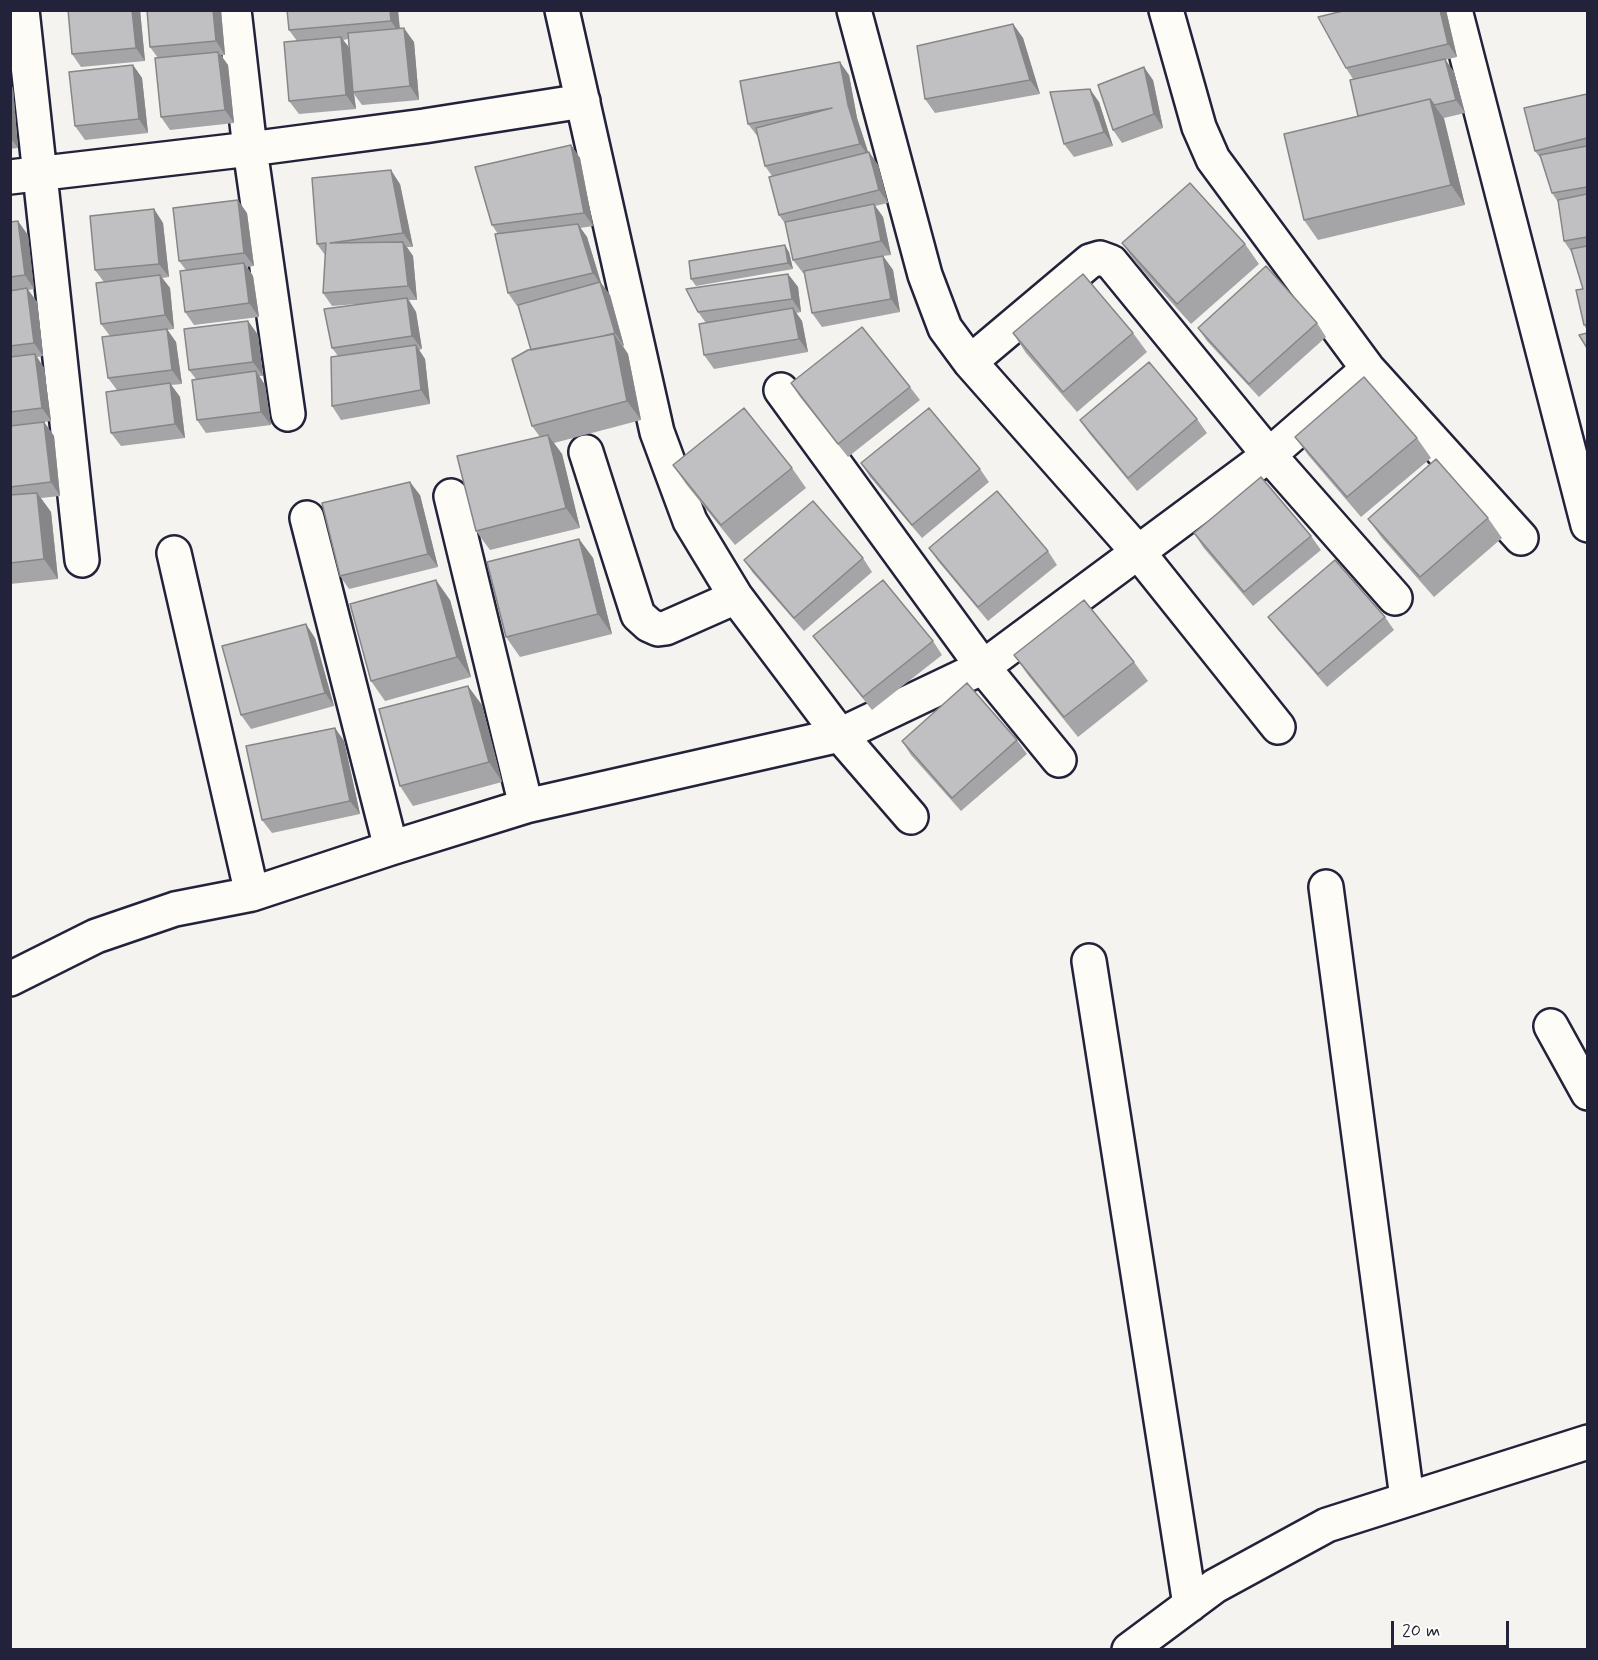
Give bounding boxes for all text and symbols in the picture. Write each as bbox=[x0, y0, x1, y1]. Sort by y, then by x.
scale bar bbox=[1394, 1609, 1512, 1647]
text: 20 m bbox=[1402, 1619, 1440, 1643]

